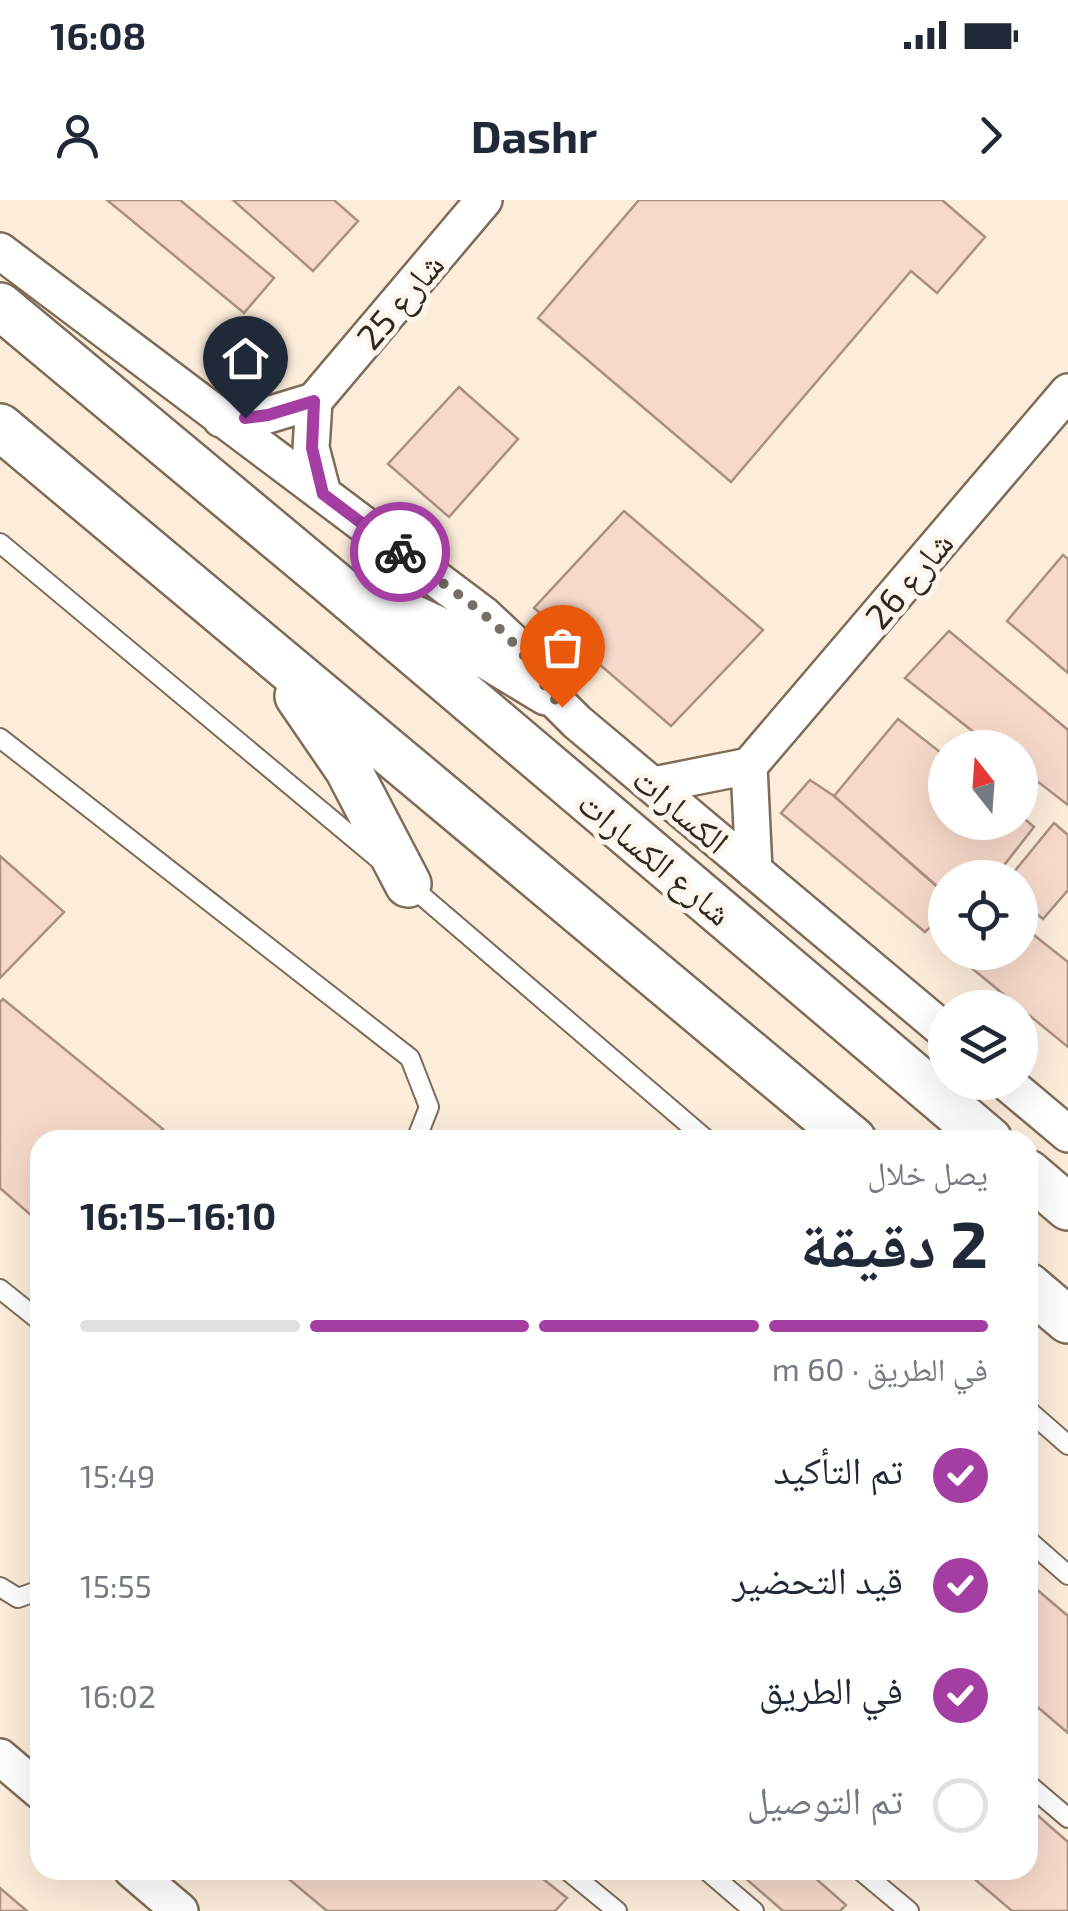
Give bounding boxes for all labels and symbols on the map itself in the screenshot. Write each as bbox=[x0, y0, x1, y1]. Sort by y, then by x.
street label: شارع 25 bbox=[347, 243, 454, 359]
pin bbox=[203, 316, 288, 419]
courier bbox=[350, 502, 450, 602]
street label: شارع 26 bbox=[855, 522, 963, 638]
pin bbox=[520, 605, 605, 708]
north arrow bbox=[928, 730, 1038, 840]
street label: الكسارات bbox=[625, 757, 739, 861]
street label: شارع الكسارات bbox=[569, 781, 741, 936]

